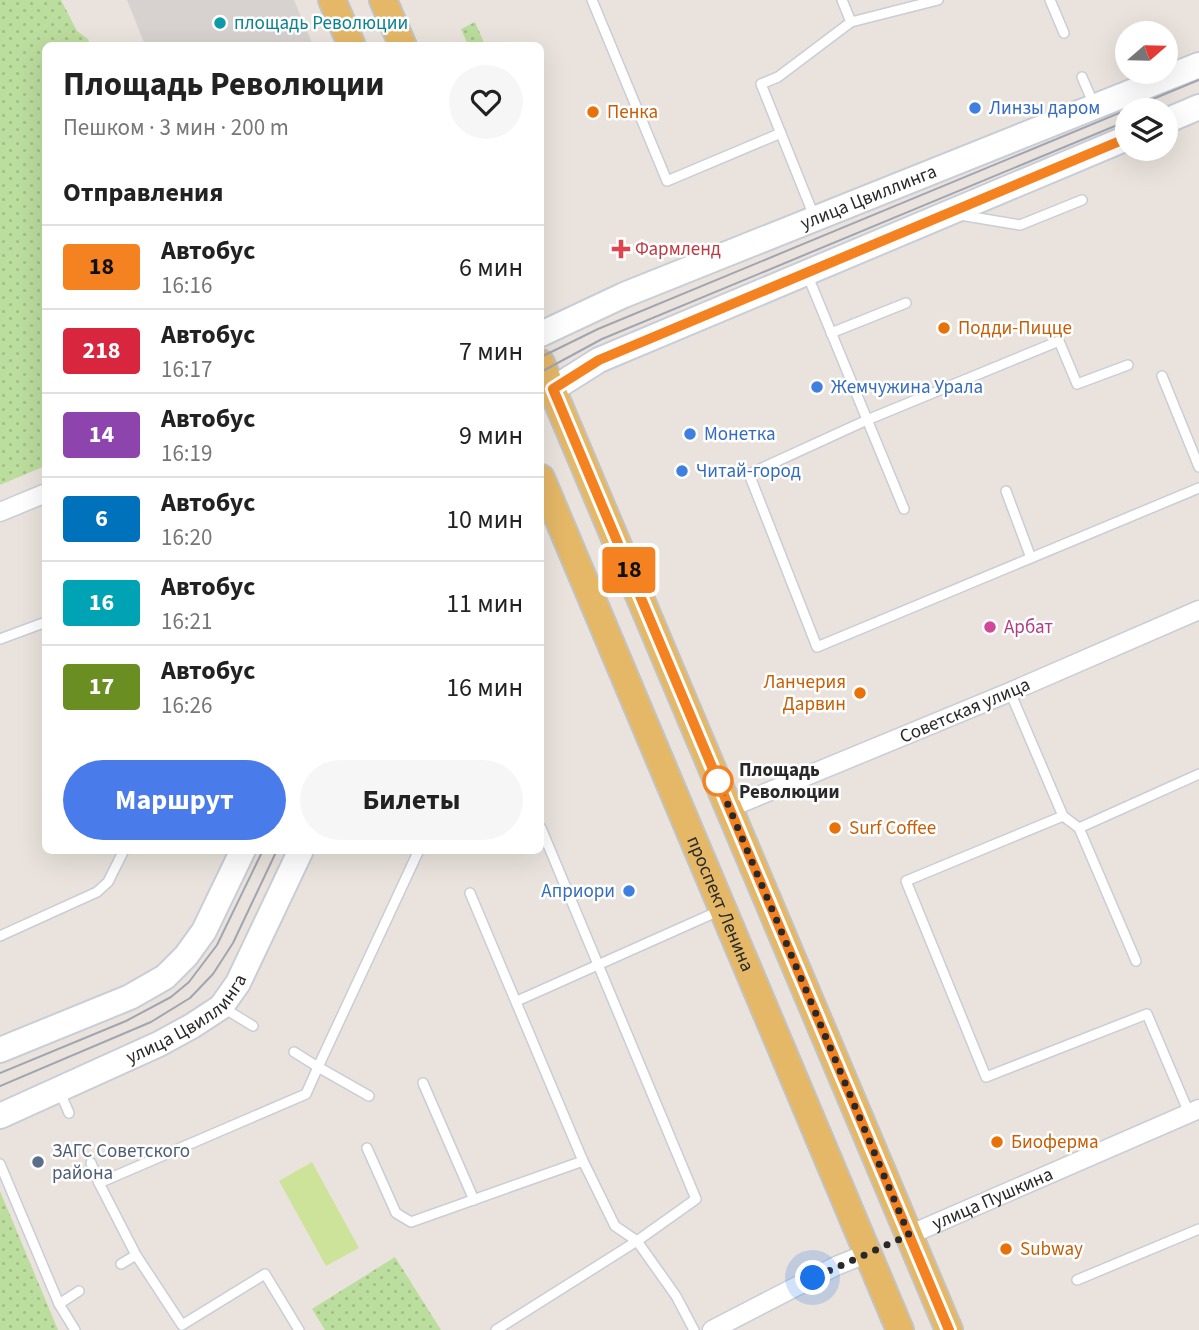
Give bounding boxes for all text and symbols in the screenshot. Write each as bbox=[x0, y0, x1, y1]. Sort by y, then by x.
place label: площадь Революции bbox=[234, 10, 408, 37]
marker: площадь Революции bbox=[212, 15, 228, 31]
north arrow bbox=[1115, 21, 1178, 84]
map controls bbox=[1115, 21, 1178, 161]
text: Площадь Революции bbox=[63, 61, 385, 108]
button: heart bbox=[449, 65, 523, 139]
place label: Линзы даром bbox=[989, 95, 1100, 122]
button: layers bbox=[1115, 98, 1178, 161]
place label: Пенка bbox=[607, 99, 658, 126]
marker: Линзы даром bbox=[967, 100, 983, 116]
marker: Пенка bbox=[585, 104, 601, 120]
text: Пешком · 3 мин · 200 m bbox=[63, 111, 289, 144]
street label: улица Цвиллинга bbox=[796, 158, 941, 237]
text: Отправления bbox=[63, 174, 223, 211]
text: Автобус bbox=[161, 232, 255, 269]
place label: Фармленд bbox=[635, 236, 721, 263]
marker: Фармленд bbox=[613, 241, 629, 257]
text: 18 bbox=[89, 249, 114, 284]
text: 6 мин bbox=[459, 249, 523, 286]
text: 16:16 bbox=[161, 269, 212, 302]
place label: Подди-Пицце bbox=[958, 315, 1072, 342]
text: Автобус bbox=[161, 316, 255, 353]
marker: Подди-Пицце bbox=[936, 320, 952, 336]
text: 218 bbox=[82, 333, 121, 368]
text: 7 мин bbox=[459, 333, 523, 370]
text: 16:17 bbox=[161, 353, 212, 386]
place label: Жемчужина Урала bbox=[831, 374, 983, 401]
marker: Жемчужина Урала bbox=[809, 379, 825, 395]
text: Автобус bbox=[161, 400, 255, 437]
text: 14 bbox=[89, 417, 114, 452]
text: 9 мин bbox=[459, 417, 523, 454]
place label: Монетка bbox=[704, 421, 776, 448]
marker: Монетка bbox=[682, 426, 698, 442]
text: 16:19 bbox=[161, 437, 212, 470]
place label: Читай-город bbox=[696, 458, 801, 485]
marker: Читай-город bbox=[674, 463, 690, 479]
text: Автобус bbox=[161, 484, 255, 521]
text: 6 bbox=[95, 501, 108, 536]
text: 10 мин bbox=[446, 501, 523, 538]
text: 16:20 bbox=[161, 521, 212, 554]
line badge: 18 bbox=[598, 547, 660, 593]
text: 18 bbox=[616, 552, 642, 587]
text: Автобус bbox=[161, 568, 255, 605]
text: 16 bbox=[89, 585, 114, 620]
text: 11 мин bbox=[446, 585, 523, 622]
text: 16:21 bbox=[161, 605, 212, 638]
place label: Арбат bbox=[1004, 614, 1053, 641]
marker: Арбат bbox=[982, 619, 998, 635]
text: Автобус bbox=[161, 652, 255, 689]
text: 17 bbox=[89, 669, 114, 704]
text: 16 мин bbox=[446, 669, 523, 706]
place label: Ланчерия Дарвин bbox=[764, 669, 846, 718]
street label: Советская улица bbox=[896, 671, 1034, 751]
marker: Ланчерия Дарвин bbox=[852, 685, 868, 701]
text: 16:26 bbox=[161, 689, 212, 722]
place label: Площадь Революции bbox=[739, 757, 839, 806]
button: Маршрут bbox=[63, 760, 286, 840]
button: Билеты bbox=[300, 760, 523, 840]
marker: Площадь Революции bbox=[703, 766, 733, 796]
place label: Surf Coffee bbox=[849, 815, 936, 842]
marker: Surf Coffee bbox=[827, 820, 843, 836]
street label: проспект Ленина bbox=[680, 832, 761, 976]
place label: Априори bbox=[541, 878, 615, 905]
marker: Априори bbox=[621, 883, 637, 899]
street label: улица Цвиллинга bbox=[122, 970, 254, 1071]
place label: Биоферма bbox=[1011, 1129, 1099, 1156]
marker: Биоферма bbox=[989, 1134, 1005, 1150]
place label: ЗАГС Советского района bbox=[52, 1138, 190, 1187]
marker: ЗАГС Советского района bbox=[30, 1154, 46, 1170]
street label: улица Пушкина bbox=[928, 1161, 1057, 1237]
place label: Subway bbox=[1020, 1236, 1083, 1263]
marker: Subway bbox=[998, 1241, 1014, 1257]
your location bbox=[795, 1260, 830, 1295]

